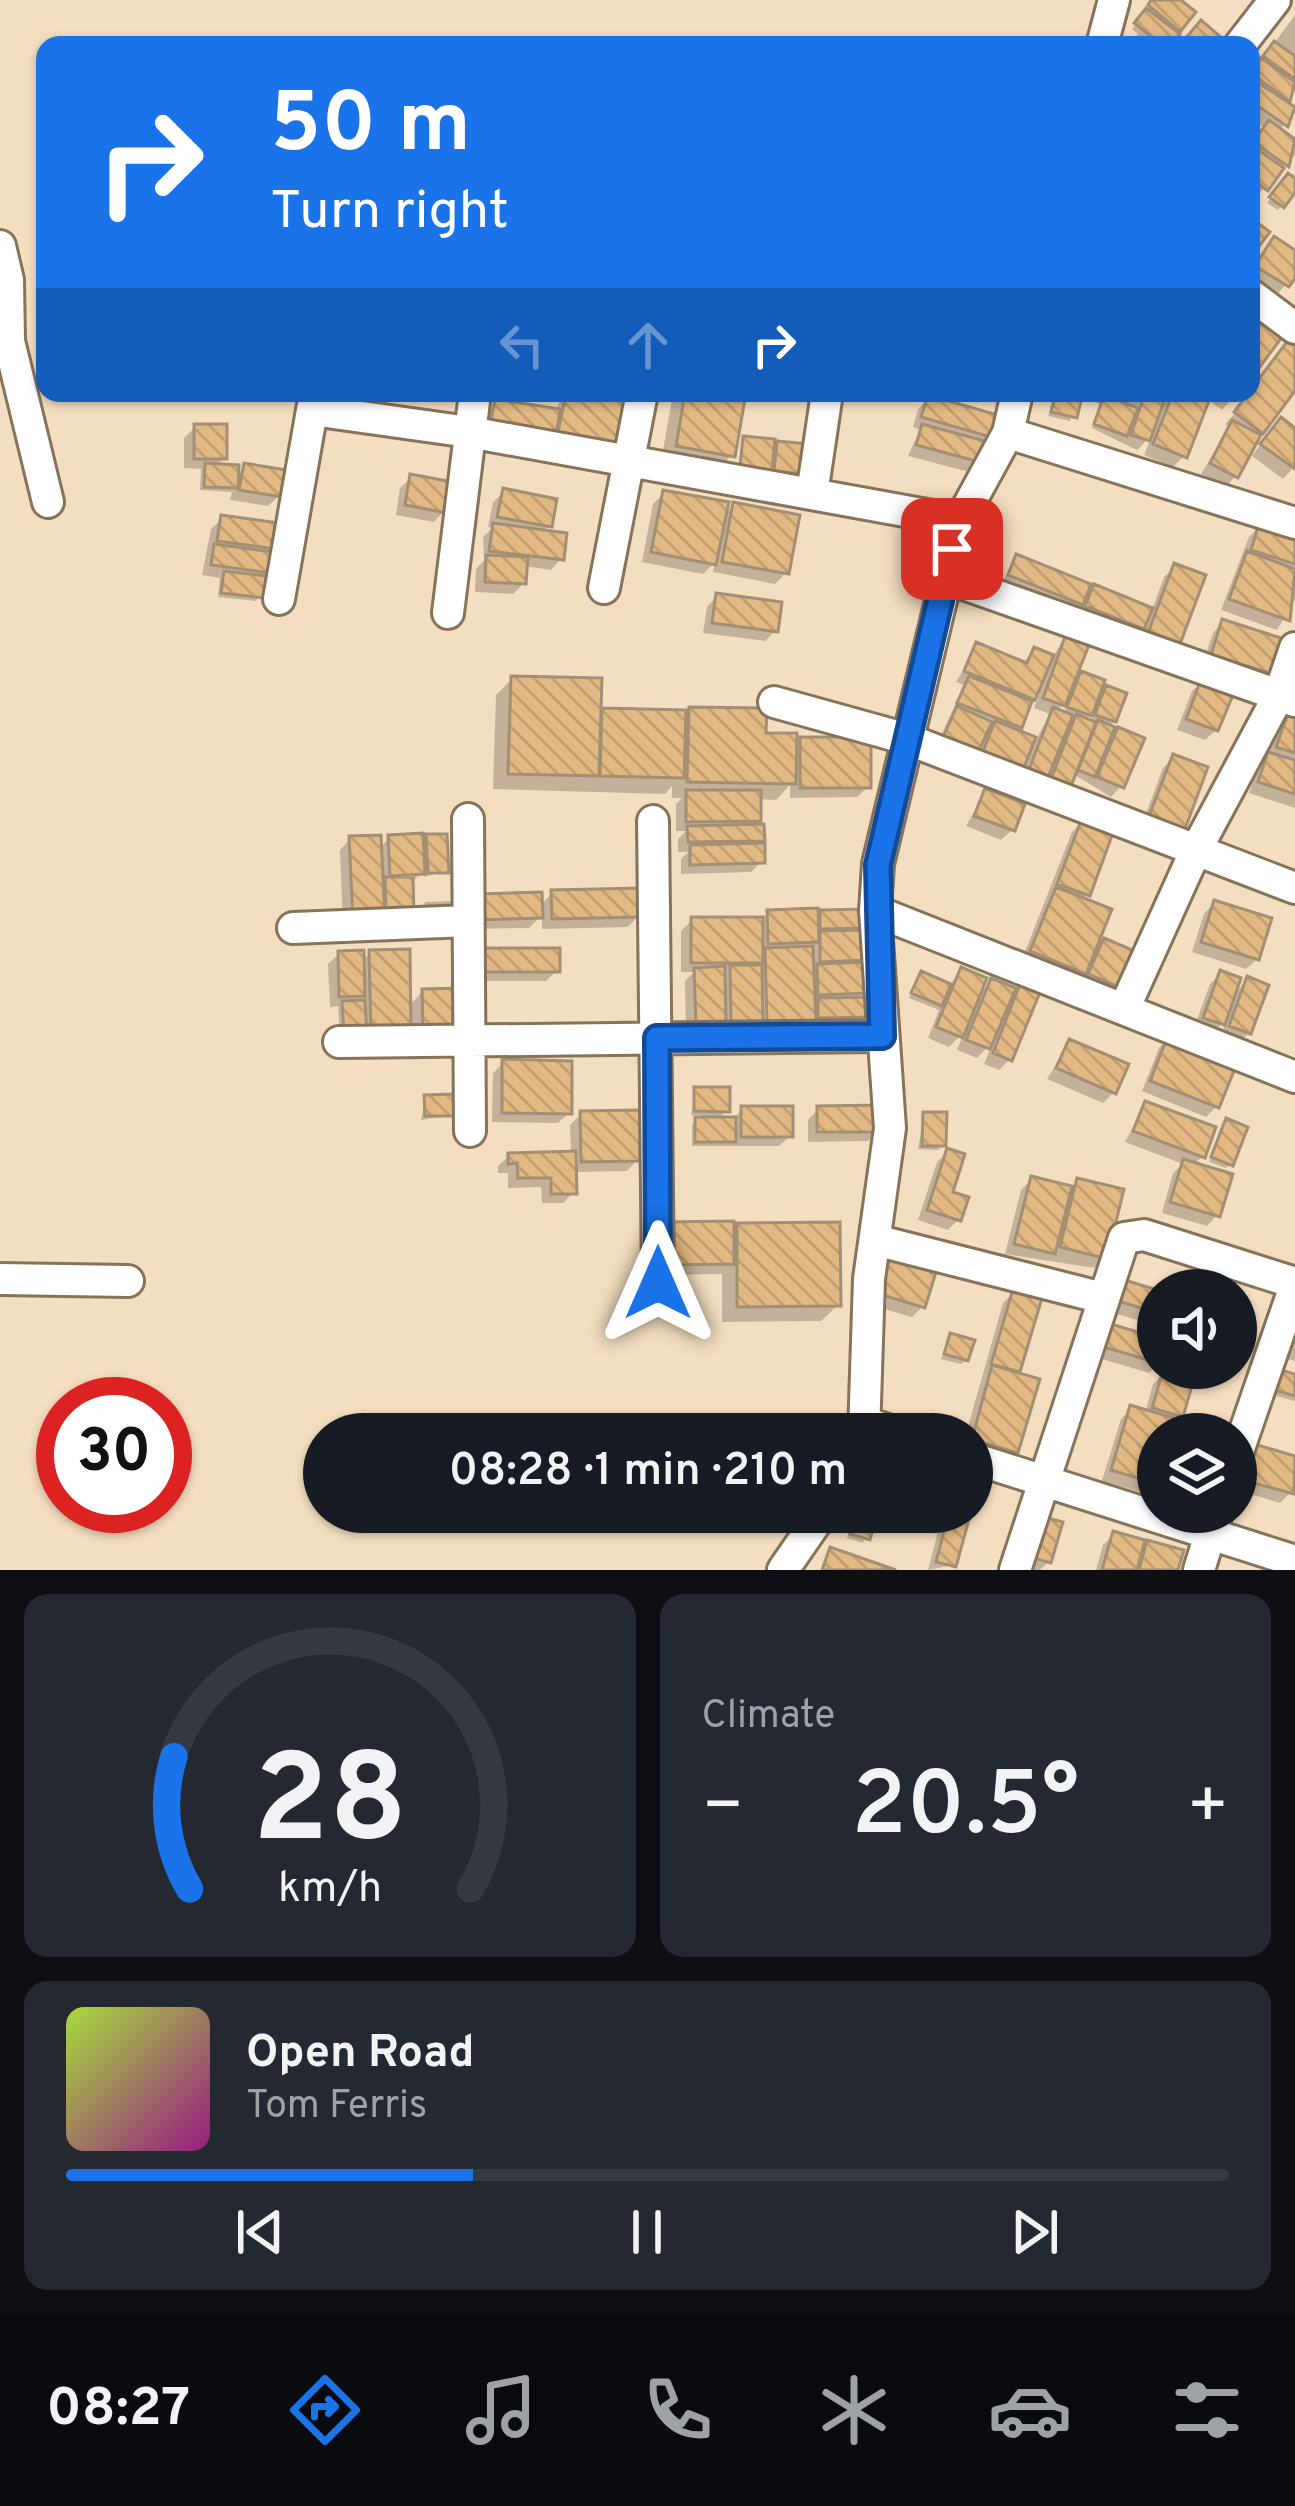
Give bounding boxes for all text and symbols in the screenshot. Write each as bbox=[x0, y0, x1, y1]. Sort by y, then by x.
text: 50 m bbox=[270, 75, 471, 181]
icon: right bbox=[72, 84, 228, 240]
text: Turn right bbox=[270, 179, 509, 248]
icon: left bbox=[489, 312, 555, 378]
icon: ahead bbox=[615, 312, 681, 378]
icon: right bbox=[741, 312, 807, 378]
pin bbox=[901, 498, 1003, 600]
icon: arrive bbox=[919, 516, 985, 582]
position arrow bbox=[595, 1220, 721, 1346]
map controls bbox=[1137, 1269, 1257, 1533]
button: sound bbox=[1137, 1269, 1257, 1389]
speed limit sign: 30 bbox=[36, 1377, 192, 1533]
button: layers bbox=[1137, 1413, 1257, 1533]
text: 08:28 · 1 min · 210 m bbox=[449, 1444, 847, 1501]
text: Climate bbox=[702, 1693, 835, 1742]
text: 28 bbox=[252, 1728, 407, 1886]
text: 20.5° bbox=[851, 1753, 1079, 1866]
text: − bbox=[702, 1768, 744, 1851]
text: + bbox=[1186, 1768, 1229, 1851]
text: km/h bbox=[278, 1862, 382, 1916]
text: Open Road bbox=[246, 2026, 474, 2083]
text: Tom Ferris bbox=[246, 2083, 427, 2132]
icon: previous bbox=[227, 2199, 293, 2265]
icon: pause bbox=[614, 2199, 680, 2265]
icon: next bbox=[1002, 2199, 1068, 2265]
icon: directions bbox=[283, 2368, 367, 2452]
icon: music bbox=[459, 2368, 543, 2452]
icon: phone bbox=[636, 2368, 720, 2452]
icon: climate bbox=[812, 2368, 896, 2452]
icon: car bbox=[988, 2368, 1072, 2452]
icon: filters bbox=[1165, 2368, 1249, 2452]
text: 08:27 bbox=[46, 2376, 190, 2445]

